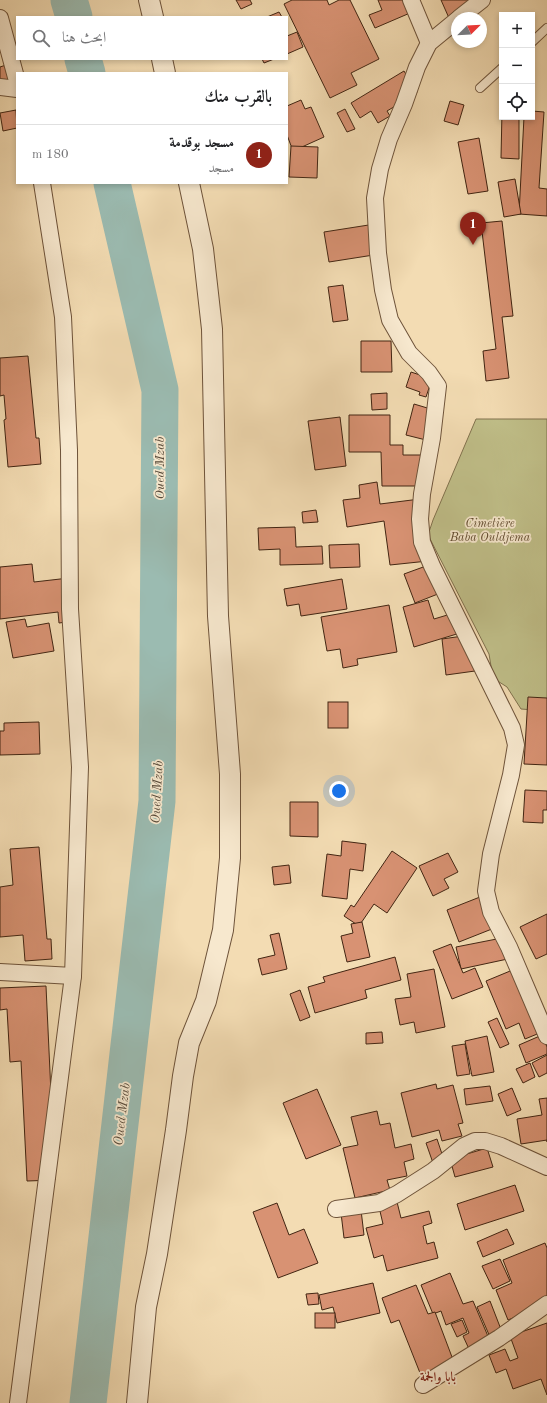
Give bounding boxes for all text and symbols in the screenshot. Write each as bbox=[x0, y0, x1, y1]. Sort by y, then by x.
north arrow bbox=[451, 12, 487, 48]
map controls bbox=[499, 12, 535, 120]
button: + bbox=[499, 12, 535, 48]
search box bbox=[16, 16, 288, 60]
icon: search bbox=[30, 27, 52, 49]
text: ابحث هنا bbox=[62, 31, 106, 46]
button: − bbox=[499, 48, 535, 84]
button: locate bbox=[499, 84, 535, 120]
text: بالقرب منك bbox=[204, 89, 272, 106]
text: مسجد بوقدمة bbox=[169, 136, 234, 151]
text: 180 m bbox=[32, 148, 69, 161]
text: 1 bbox=[255, 148, 263, 161]
text: مسجد bbox=[208, 162, 234, 175]
pin: 1 bbox=[460, 212, 486, 245]
water label: Oued Mzab bbox=[154, 436, 167, 500]
park label: Cimetière Baba Ouldjema bbox=[449, 518, 531, 544]
water label: Oued Mzab bbox=[149, 760, 166, 824]
your location bbox=[329, 781, 349, 801]
water label: Oued Mzab bbox=[112, 1082, 133, 1146]
district label: بابا والجمة bbox=[420, 1370, 456, 1385]

